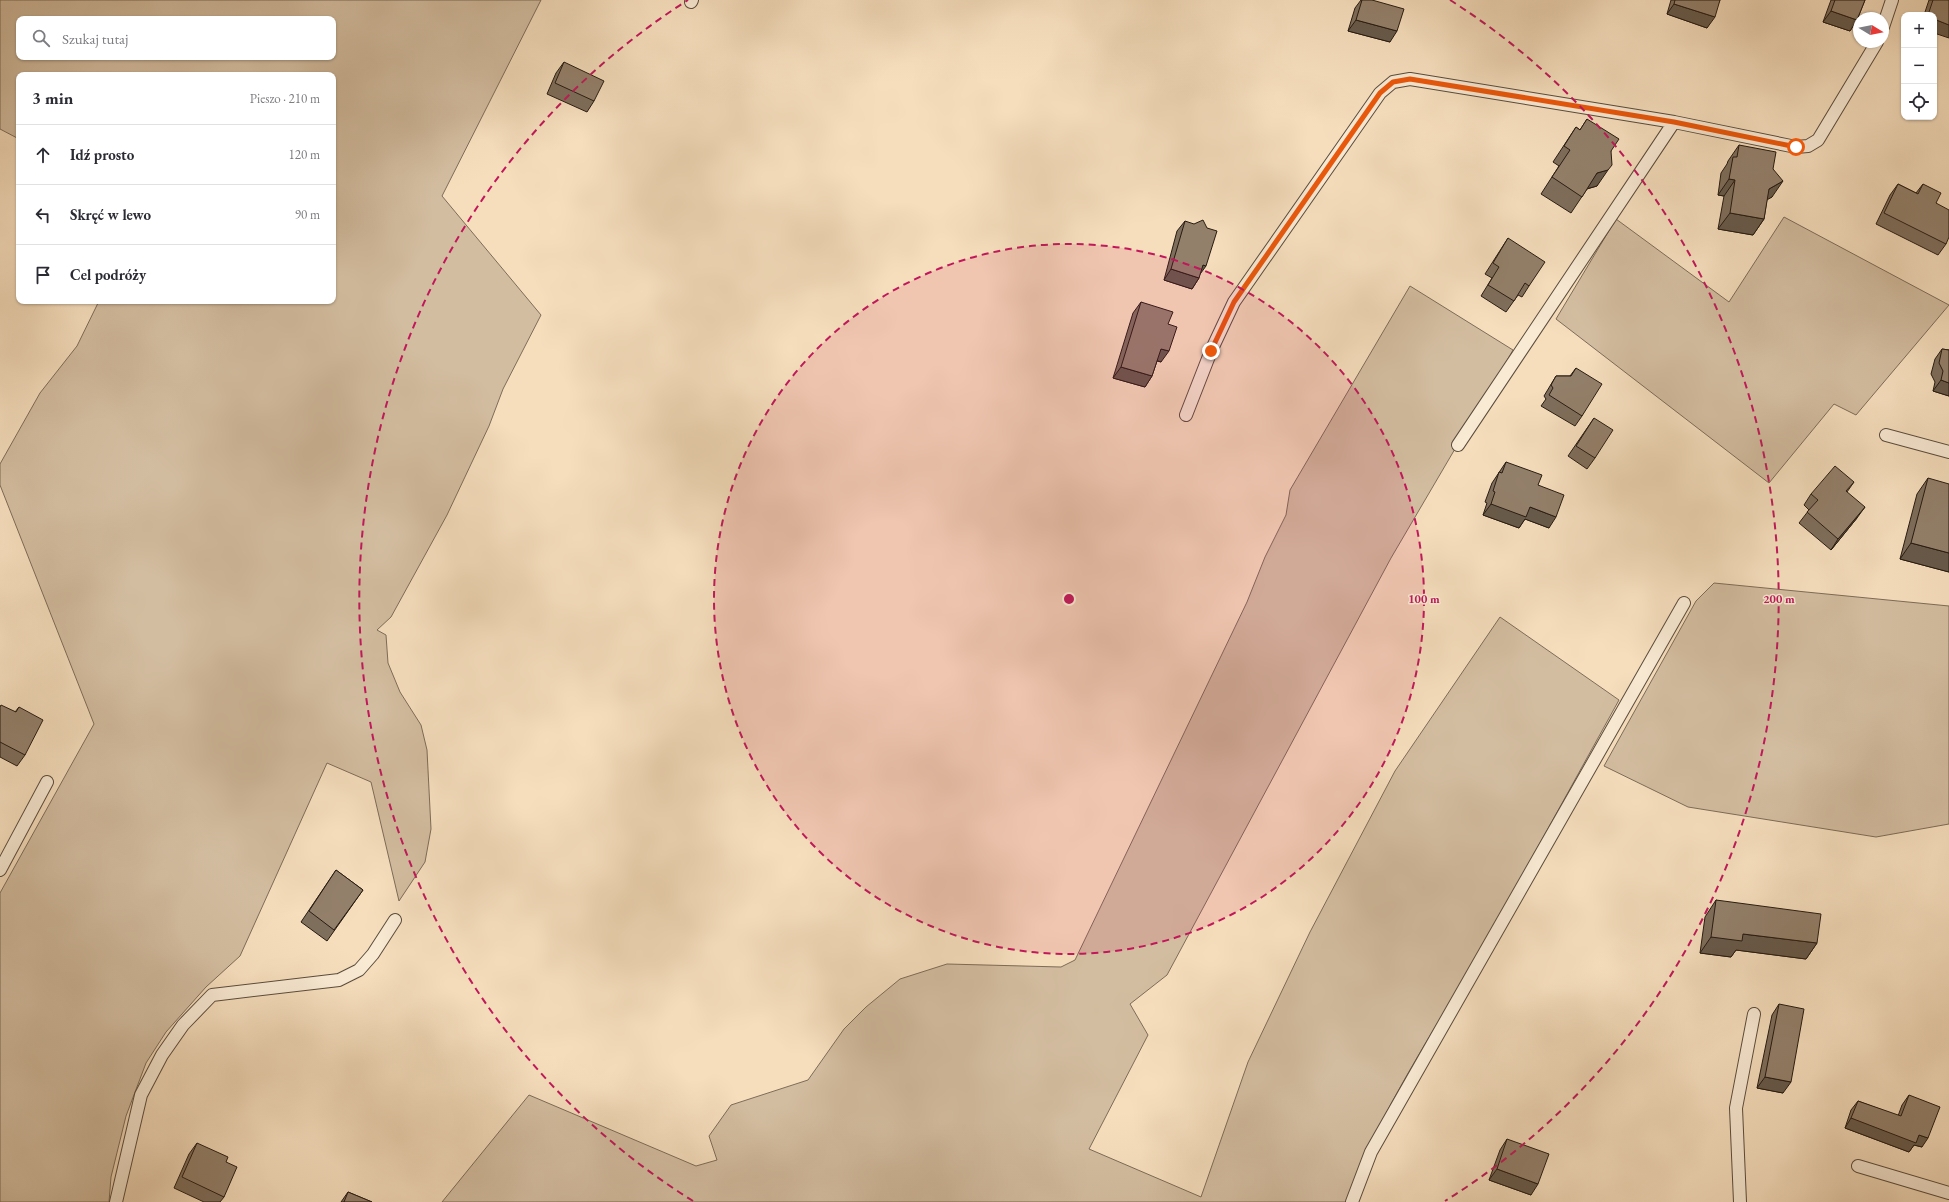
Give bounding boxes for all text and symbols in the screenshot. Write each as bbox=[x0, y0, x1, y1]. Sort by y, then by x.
north arrow bbox=[1853, 12, 1889, 48]
map controls bbox=[1901, 12, 1937, 120]
button: + bbox=[1901, 12, 1937, 48]
search box bbox=[16, 16, 336, 60]
icon: search bbox=[30, 27, 52, 49]
text: Szukaj tutaj bbox=[62, 29, 128, 48]
button: − bbox=[1901, 48, 1937, 84]
button: locate bbox=[1901, 84, 1937, 120]
text: 3 min bbox=[32, 87, 73, 109]
text: Pieszo · 210 m bbox=[250, 90, 320, 107]
route start bbox=[1787, 138, 1805, 156]
icon: ahead bbox=[32, 144, 54, 166]
text: Idź prosto bbox=[70, 145, 134, 164]
text: 120 m bbox=[289, 146, 320, 163]
icon: left bbox=[32, 204, 54, 226]
text: Skręć w lewo bbox=[70, 205, 151, 224]
text: 90 m bbox=[295, 206, 320, 223]
icon: arrive bbox=[32, 264, 54, 286]
text: Cel podróży bbox=[70, 265, 146, 284]
route end bbox=[1202, 342, 1220, 360]
text: 100 m bbox=[1408, 591, 1440, 607]
text: 200 m bbox=[1763, 591, 1795, 607]
centre of rings bbox=[1062, 592, 1076, 606]

